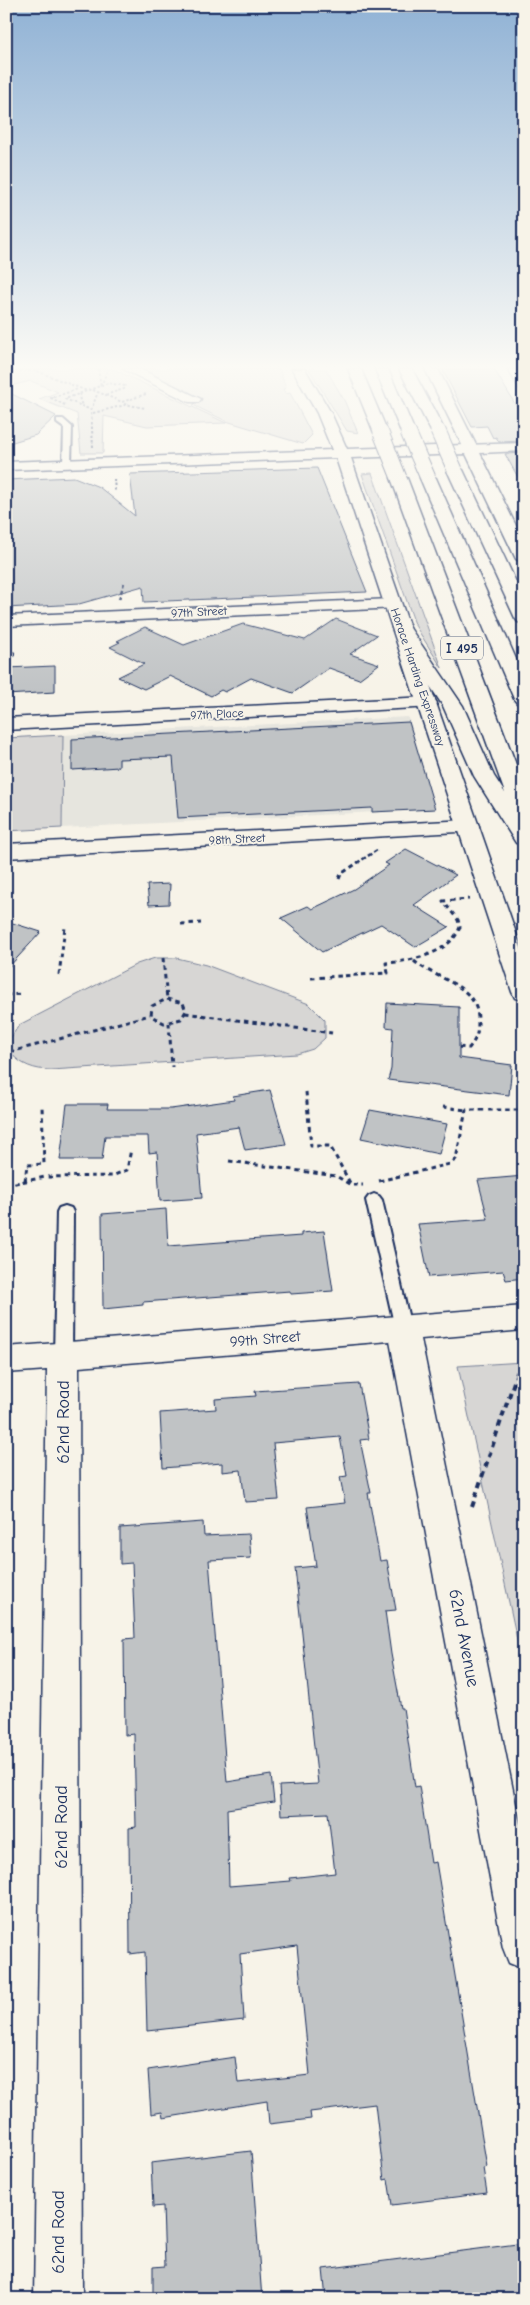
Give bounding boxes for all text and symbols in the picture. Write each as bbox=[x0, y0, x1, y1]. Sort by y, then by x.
street label: 97th Street bbox=[171, 604, 228, 620]
street label: Horace Harding Expressway bbox=[388, 606, 448, 749]
road number: I 495 bbox=[441, 636, 483, 660]
street label: 97th Place bbox=[190, 706, 244, 722]
street label: 98th Street bbox=[208, 831, 266, 847]
street label: 99th Street bbox=[229, 1327, 302, 1351]
street label: 62nd Road bbox=[53, 1380, 74, 1464]
street label: 62nd Avenue bbox=[444, 1587, 484, 1689]
street label: 62nd Road bbox=[51, 1785, 72, 1869]
street label: 62nd Road bbox=[48, 2190, 69, 2274]

